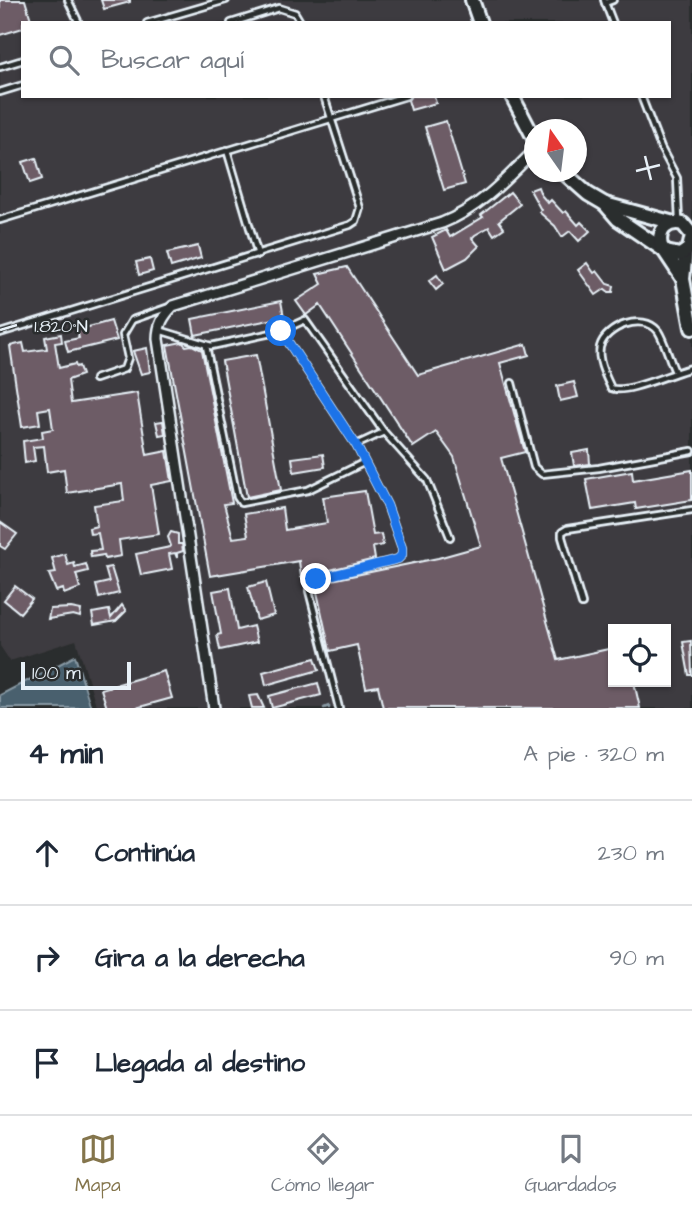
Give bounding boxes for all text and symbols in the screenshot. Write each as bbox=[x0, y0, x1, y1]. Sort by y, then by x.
search box bbox=[21, 21, 671, 98]
icon: search bbox=[45, 41, 83, 79]
text: Buscar aquí bbox=[101, 42, 244, 78]
north arrow bbox=[524, 119, 587, 182]
text: 1.820°N bbox=[34, 314, 88, 339]
route start bbox=[265, 315, 296, 346]
route end bbox=[300, 563, 331, 594]
map controls bbox=[608, 624, 671, 687]
button: locate bbox=[608, 624, 671, 687]
scale bar bbox=[21, 659, 131, 691]
text: 100 m bbox=[32, 660, 81, 687]
text: 4 min bbox=[28, 733, 103, 775]
text: A pie · 320 m bbox=[523, 738, 664, 770]
icon: ahead bbox=[28, 834, 66, 872]
text: Continúa bbox=[95, 835, 195, 871]
text: 230 m bbox=[598, 837, 664, 869]
icon: right bbox=[28, 939, 66, 977]
text: Gira a la derecha bbox=[95, 940, 305, 976]
text: 90 m bbox=[609, 942, 664, 974]
icon: arrive bbox=[28, 1044, 66, 1082]
text: Llegada al destino bbox=[95, 1045, 305, 1081]
tab: Mapa bbox=[75, 1130, 121, 1199]
tab: Cómo llegar bbox=[271, 1130, 374, 1199]
tab: Guardados bbox=[525, 1130, 617, 1199]

